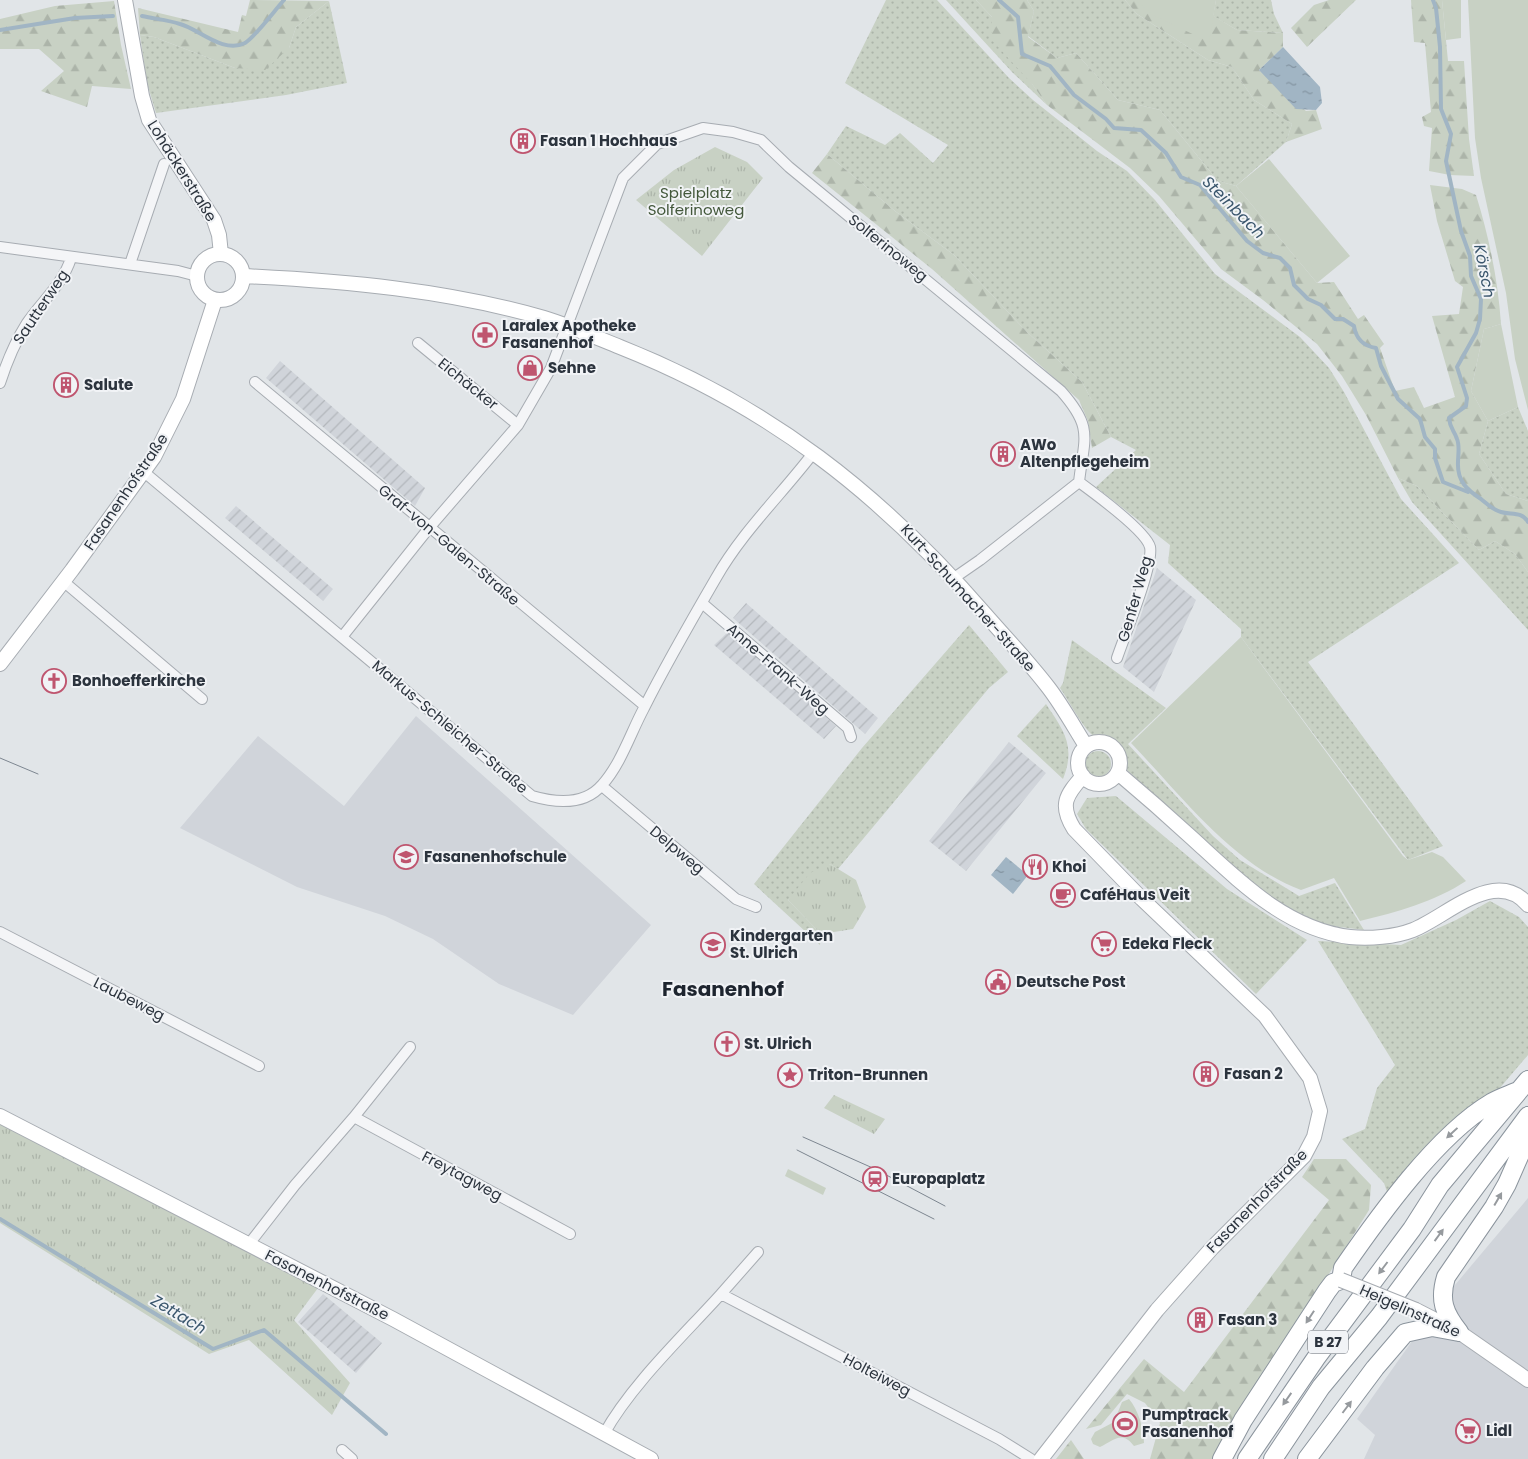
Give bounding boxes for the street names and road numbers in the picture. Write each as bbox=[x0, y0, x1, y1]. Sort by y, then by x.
street label: Lohäckerstraße bbox=[143, 116, 222, 226]
street label: Solferinoweg bbox=[844, 209, 932, 286]
street label: Sautterweg bbox=[8, 265, 73, 348]
street label: Eichäcker bbox=[434, 353, 503, 415]
street label: Fasanenhofstraße bbox=[79, 429, 173, 554]
street label: Graf-von-Galen-Straße bbox=[374, 479, 525, 610]
street label: Kurt-Schumacher-Straße bbox=[896, 519, 1040, 676]
street label: Genfer Weg bbox=[1112, 553, 1157, 644]
street label: Anne-Frank-Weg bbox=[722, 618, 834, 719]
street label: Markus-Schleicher-Straße bbox=[368, 655, 533, 798]
street label: Delpweg bbox=[645, 821, 709, 879]
street label: Laubeweg bbox=[90, 972, 168, 1025]
street label: Fasanenhofstraße bbox=[1202, 1144, 1312, 1257]
street label: Freytagweg bbox=[418, 1146, 506, 1206]
street label: Fasanenhofstraße bbox=[261, 1244, 393, 1325]
street label: Heigelinstraße bbox=[1356, 1279, 1464, 1342]
road number: B 27 bbox=[1308, 1330, 1348, 1354]
street label: Holteiweg bbox=[840, 1348, 915, 1401]

